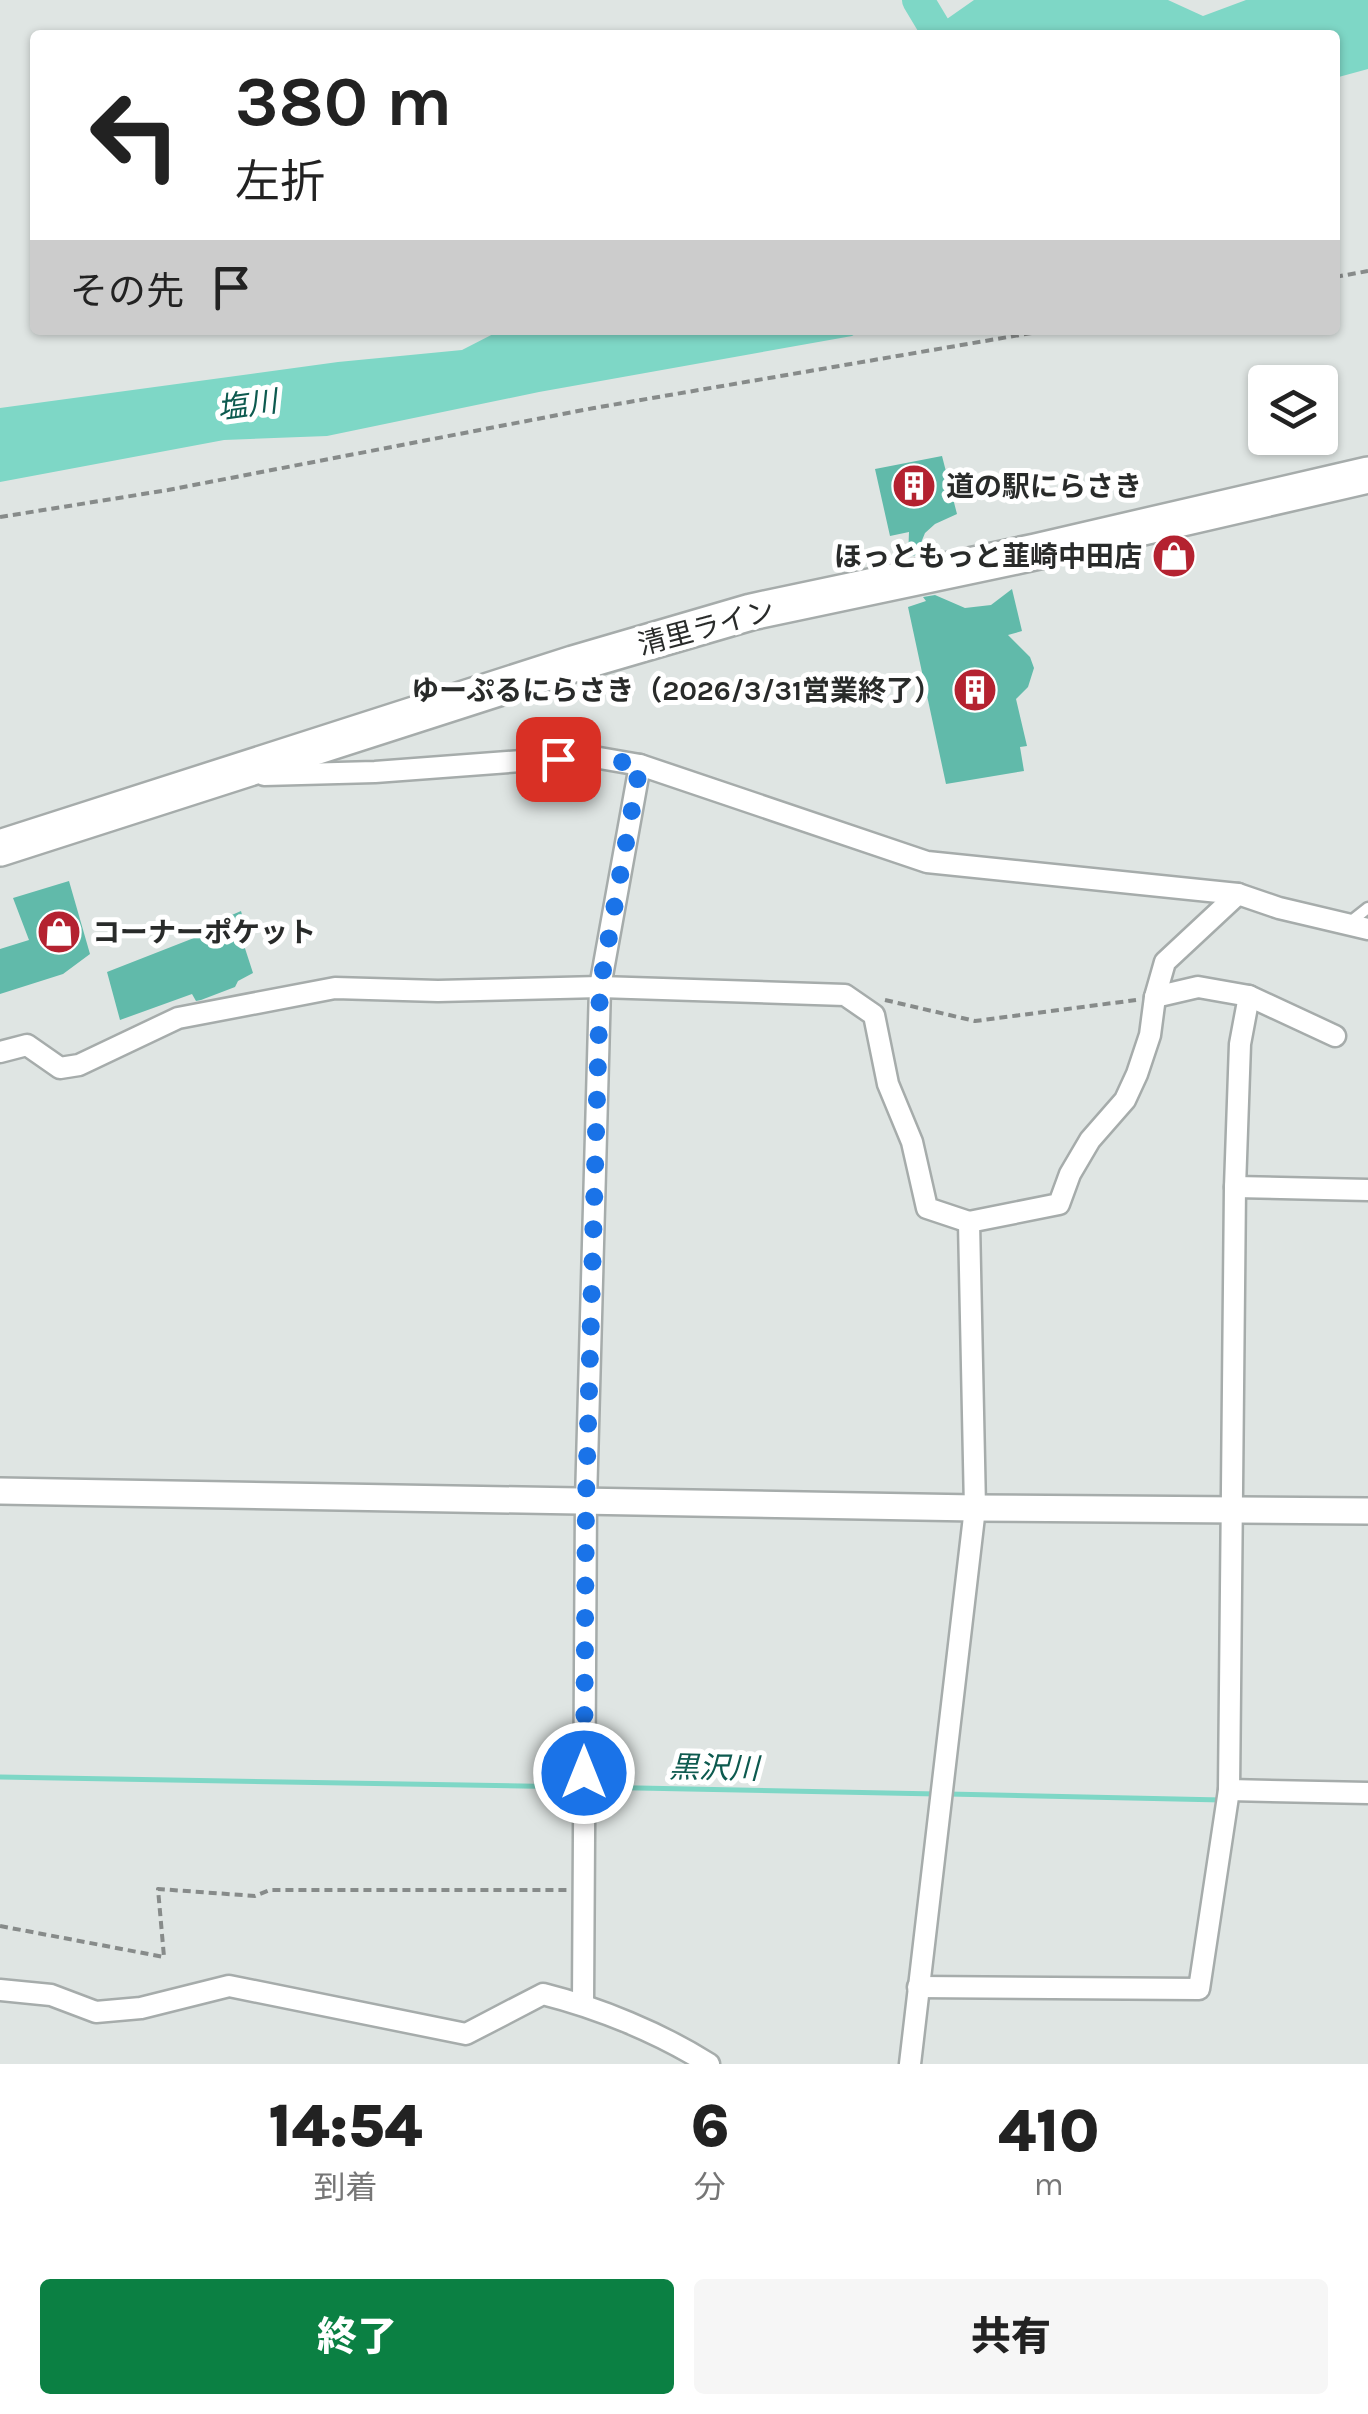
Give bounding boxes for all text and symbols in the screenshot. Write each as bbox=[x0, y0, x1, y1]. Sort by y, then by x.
text: 380 m bbox=[235, 61, 452, 143]
icon: left bbox=[70, 70, 200, 200]
text: 左折 bbox=[235, 156, 325, 208]
icon: arrive bbox=[204, 260, 259, 315]
text: その先 bbox=[70, 269, 184, 314]
map controls bbox=[1248, 365, 1338, 455]
button: layers bbox=[1248, 365, 1338, 455]
water label: 塩川 bbox=[215, 383, 282, 427]
building icon: 道の駅にらさき bbox=[891, 463, 937, 509]
place label: 道の駅にらさき bbox=[946, 470, 1142, 503]
shop icon: ほっともっと韮崎中田店 bbox=[1151, 533, 1197, 579]
place label: ほっともっと韮崎中田店 bbox=[834, 540, 1142, 573]
street label: 清里ライン bbox=[634, 593, 778, 662]
building icon: ゆーぷるにらさき（2026/3/31営業終了） bbox=[952, 667, 998, 713]
place label: ゆーぷるにらさき（2026/3/31営業終了） bbox=[411, 674, 942, 707]
pin bbox=[516, 717, 601, 802]
icon: arrive bbox=[531, 732, 586, 787]
shop icon: コーナーポケット bbox=[36, 909, 82, 955]
place label: コーナーポケット bbox=[92, 916, 316, 949]
position arrow bbox=[532, 1721, 636, 1825]
water label: 黒沢川 bbox=[669, 1749, 762, 1787]
text: 14:54 bbox=[269, 2091, 422, 2161]
text: 6 bbox=[691, 2091, 729, 2161]
text: 410 bbox=[998, 2096, 1099, 2166]
text: m bbox=[1034, 2166, 1064, 2203]
text: 到着 bbox=[313, 2169, 377, 2206]
text: 分 bbox=[694, 2169, 726, 2206]
button: 終了 bbox=[40, 2279, 674, 2394]
button: 共有 bbox=[694, 2279, 1328, 2394]

